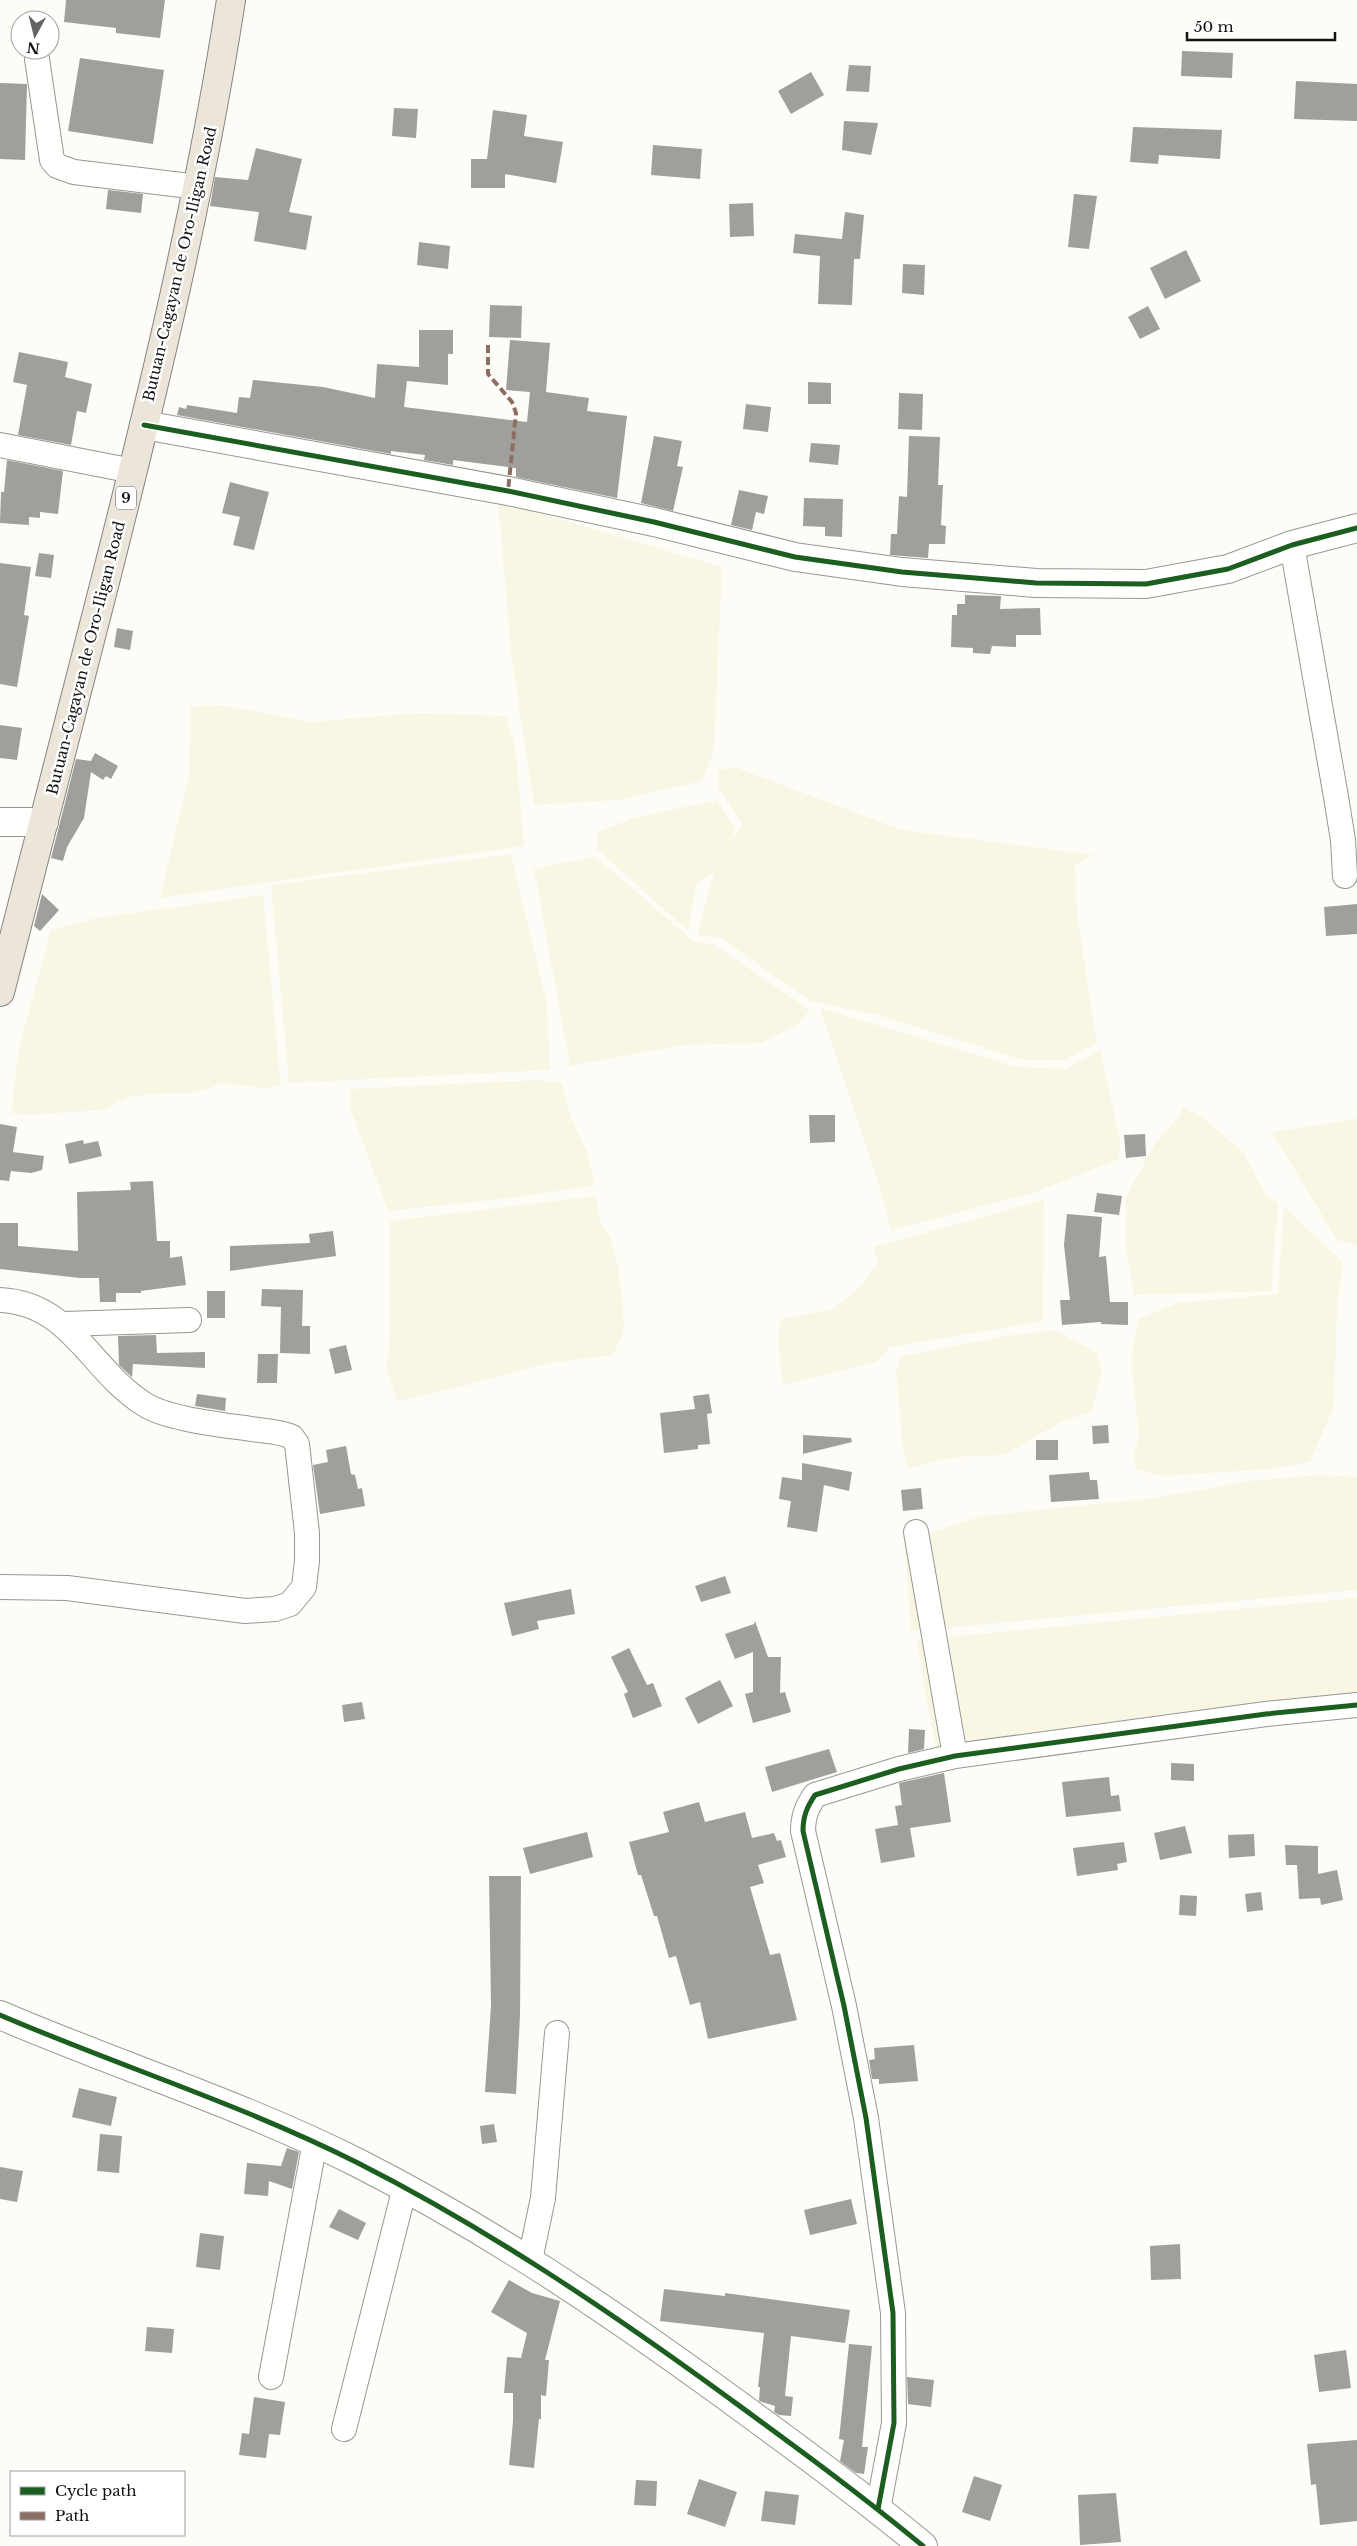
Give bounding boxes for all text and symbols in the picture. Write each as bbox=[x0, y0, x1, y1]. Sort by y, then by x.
north arrow bbox=[10, 10, 60, 60]
scale bar bbox=[1187, 10, 1334, 42]
text: 50 m bbox=[1194, 17, 1234, 36]
text: N bbox=[26, 38, 41, 58]
street label: Butuan-Cagayan de Oro-Iligan Road bbox=[139, 125, 220, 403]
road number: 9 bbox=[116, 486, 136, 509]
street label: Butuan-Cagayan de Oro-Iligan Road bbox=[42, 519, 129, 797]
legend bbox=[10, 2471, 185, 2536]
text: Cycle path bbox=[55, 2481, 137, 2500]
text: Path bbox=[55, 2506, 89, 2525]

